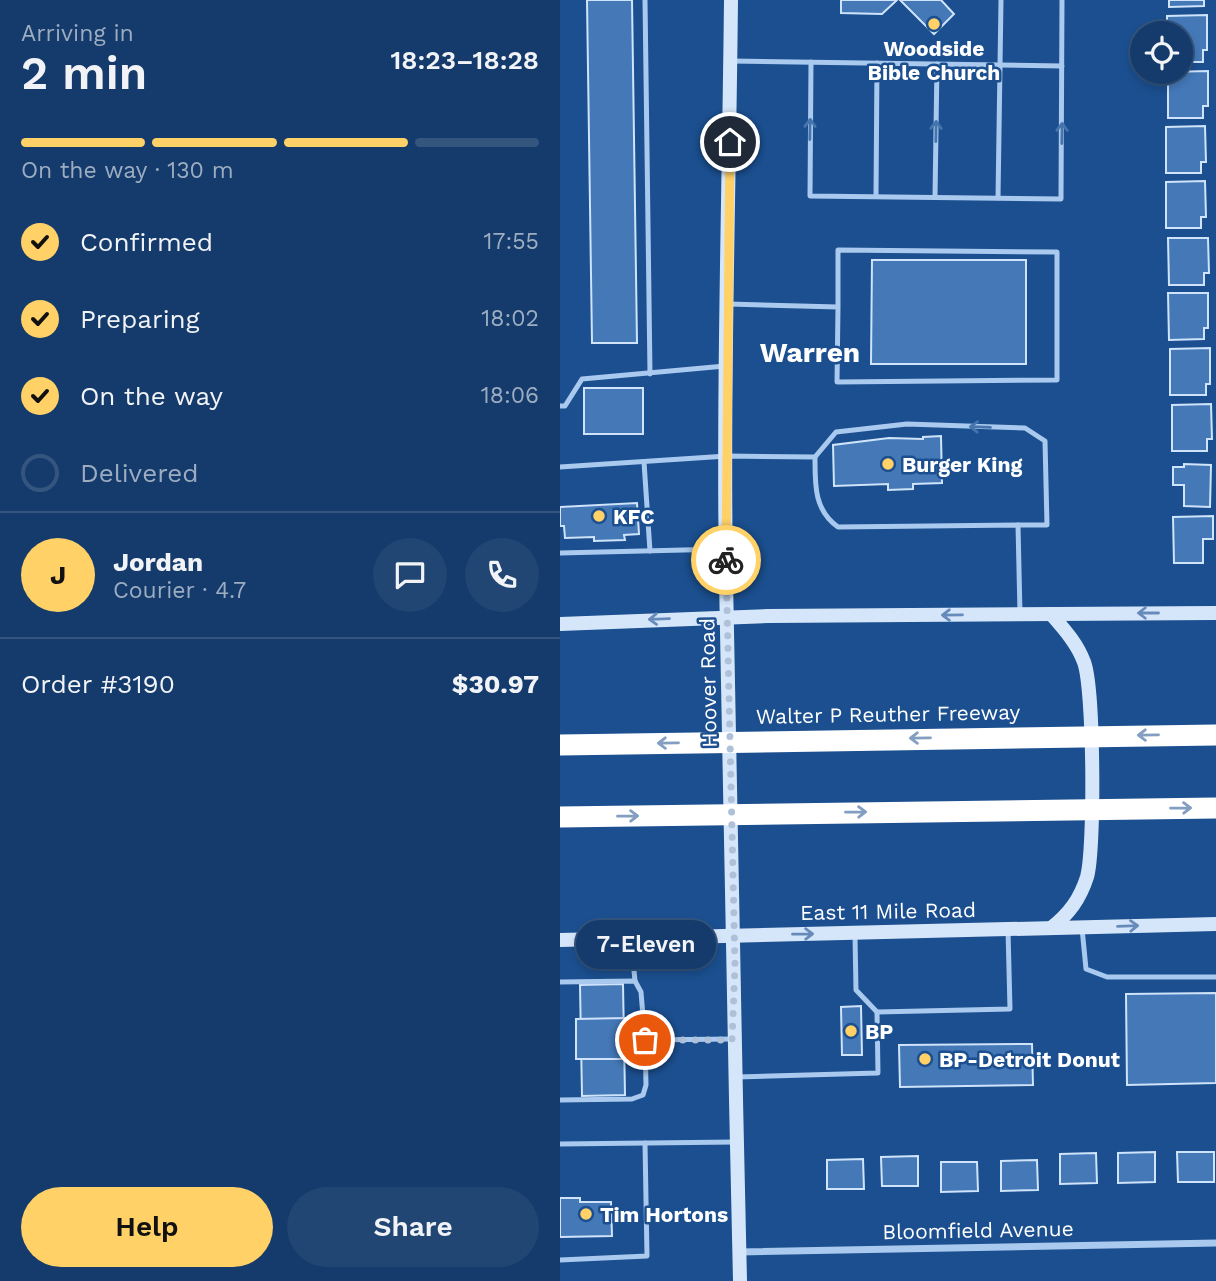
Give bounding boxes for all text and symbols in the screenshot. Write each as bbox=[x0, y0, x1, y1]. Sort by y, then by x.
marker: Woodside Bible Church bbox=[926, 16, 942, 32]
text: Arriving in bbox=[21, 20, 134, 47]
map controls bbox=[1130, 21, 1193, 84]
button: locate bbox=[1130, 21, 1193, 84]
place label: Woodside Bible Church bbox=[868, 36, 1000, 85]
text: 18:23–18:28 bbox=[390, 45, 539, 75]
text: 2 min bbox=[21, 46, 147, 100]
pin bbox=[700, 112, 760, 172]
one-way arrow bbox=[803, 118, 817, 141]
one-way arrow bbox=[929, 119, 943, 142]
one-way arrow bbox=[1055, 121, 1069, 144]
icon: home bbox=[711, 123, 749, 161]
text: On the way · 130 m bbox=[21, 157, 234, 184]
icon: check bbox=[21, 223, 59, 261]
text: Confirmed bbox=[80, 227, 213, 257]
text: 17:55 bbox=[484, 228, 539, 255]
icon: check bbox=[21, 300, 59, 338]
text: Preparing bbox=[80, 304, 200, 334]
text: 18:02 bbox=[481, 305, 539, 332]
district label: Warren bbox=[760, 336, 860, 369]
icon: check bbox=[21, 377, 59, 415]
text: On the way bbox=[80, 381, 223, 411]
text: 18:06 bbox=[481, 382, 539, 409]
one-way arrow bbox=[969, 420, 992, 433]
place label: Burger King bbox=[902, 452, 1023, 477]
marker: Burger King bbox=[880, 456, 896, 472]
text: Delivered bbox=[80, 458, 199, 488]
place label: KFC bbox=[613, 504, 655, 529]
marker: KFC bbox=[591, 508, 607, 524]
courier bbox=[691, 525, 761, 595]
button: chat bbox=[373, 538, 447, 612]
button: phone bbox=[465, 538, 539, 612]
icon: bike bbox=[707, 541, 745, 579]
text: Jordan bbox=[113, 547, 203, 577]
text: J bbox=[50, 560, 66, 590]
text: Courier · 4.7 bbox=[113, 577, 246, 604]
one-way arrow bbox=[1137, 606, 1160, 620]
one-way arrow bbox=[941, 608, 964, 622]
one-way arrow bbox=[648, 613, 671, 626]
street label: Hoover Road bbox=[694, 618, 722, 748]
text: Order #3190 bbox=[21, 669, 175, 699]
text: $30.97 bbox=[452, 669, 539, 699]
street label: Walter P Reuther Freeway bbox=[756, 699, 1021, 729]
one-way arrow bbox=[1137, 729, 1160, 742]
one-way arrow bbox=[909, 731, 932, 745]
one-way arrow bbox=[657, 736, 680, 749]
one-way arrow bbox=[1169, 801, 1192, 815]
one-way arrow bbox=[844, 805, 867, 819]
one-way arrow bbox=[616, 809, 639, 822]
street label: East 11 Mile Road bbox=[800, 897, 976, 925]
one-way arrow bbox=[1116, 920, 1139, 933]
callout: 7-Eleven bbox=[575, 921, 715, 970]
one-way arrow bbox=[791, 927, 814, 940]
text: 7-Eleven bbox=[596, 931, 696, 958]
pin bbox=[615, 1010, 675, 1070]
place label: BP bbox=[865, 1019, 893, 1044]
icon: bag bbox=[626, 1021, 664, 1059]
marker: BP bbox=[843, 1023, 859, 1039]
place label: BP-Detroit Donut bbox=[939, 1047, 1120, 1072]
marker: BP-Detroit Donut bbox=[917, 1051, 933, 1067]
button: Help bbox=[21, 1187, 273, 1267]
button: Share bbox=[287, 1187, 539, 1267]
place label: Tim Hortons bbox=[600, 1202, 728, 1227]
marker: Tim Hortons bbox=[578, 1206, 594, 1222]
street label: Bloomfield Avenue bbox=[882, 1216, 1074, 1244]

